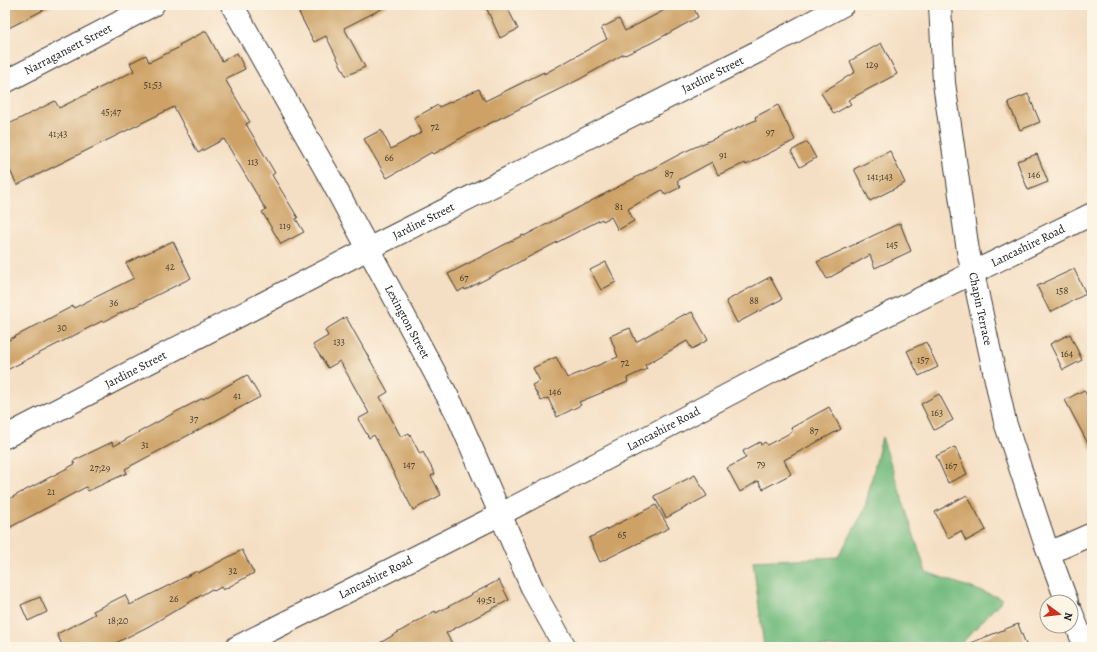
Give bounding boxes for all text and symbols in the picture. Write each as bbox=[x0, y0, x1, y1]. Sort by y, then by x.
street label: Narragansett Street bbox=[21, 20, 115, 79]
street label: Jardine Street bbox=[679, 52, 746, 97]
house number: 129 bbox=[866, 58, 879, 71]
house number: 51;53 bbox=[144, 78, 162, 91]
house number: 45;47 bbox=[101, 105, 122, 118]
house number: 72 bbox=[431, 120, 440, 133]
house number: 97 bbox=[766, 125, 775, 138]
house number: 41;43 bbox=[48, 127, 68, 140]
house number: 91 bbox=[719, 148, 728, 161]
house number: 66 bbox=[384, 151, 394, 164]
house number: 113 bbox=[248, 155, 259, 168]
house number: 87 bbox=[664, 167, 674, 180]
house number: 146 bbox=[1028, 168, 1041, 181]
house number: 141;143 bbox=[867, 170, 893, 183]
street label: Jardine Street bbox=[390, 199, 457, 243]
house number: 81 bbox=[615, 200, 624, 213]
house number: 119 bbox=[279, 219, 291, 232]
street label: Lancashire Road bbox=[988, 220, 1068, 271]
house number: 145 bbox=[886, 238, 898, 251]
house number: 42 bbox=[165, 260, 175, 273]
house number: 67 bbox=[460, 271, 469, 284]
street label: Chapin Terrace bbox=[965, 271, 996, 347]
street label: Lexington Street bbox=[381, 282, 434, 361]
house number: 158 bbox=[1056, 284, 1068, 297]
house number: 88 bbox=[749, 294, 759, 307]
house number: 36 bbox=[110, 296, 119, 309]
house number: 30 bbox=[57, 321, 67, 334]
house number: 133 bbox=[333, 335, 345, 348]
street label: Jardine Street bbox=[102, 347, 169, 392]
house number: 164 bbox=[1061, 347, 1074, 360]
house number: 157 bbox=[917, 353, 930, 366]
house number: 72 bbox=[621, 356, 630, 369]
house number: 146 bbox=[549, 385, 562, 398]
house number: 41 bbox=[233, 389, 242, 402]
street label: Lancashire Road bbox=[624, 403, 703, 455]
house number: 163 bbox=[931, 406, 943, 419]
house number: 37 bbox=[190, 412, 199, 425]
house number: 87 bbox=[809, 424, 819, 437]
house number: 31 bbox=[141, 438, 149, 451]
house number: 79 bbox=[757, 457, 766, 470]
house number: 147 bbox=[403, 458, 416, 471]
house number: 167 bbox=[945, 459, 958, 472]
house number: 27;29 bbox=[90, 461, 111, 474]
house number: 21 bbox=[47, 485, 56, 498]
house number: 65 bbox=[618, 528, 626, 541]
street label: Lancashire Road bbox=[336, 552, 416, 603]
house number: 32 bbox=[229, 564, 238, 577]
house number: 26 bbox=[169, 592, 179, 605]
house number: 49;51 bbox=[476, 593, 496, 606]
north arrow bbox=[1039, 594, 1079, 634]
text: N bbox=[1060, 611, 1076, 622]
house number: 18;20 bbox=[108, 614, 128, 627]

